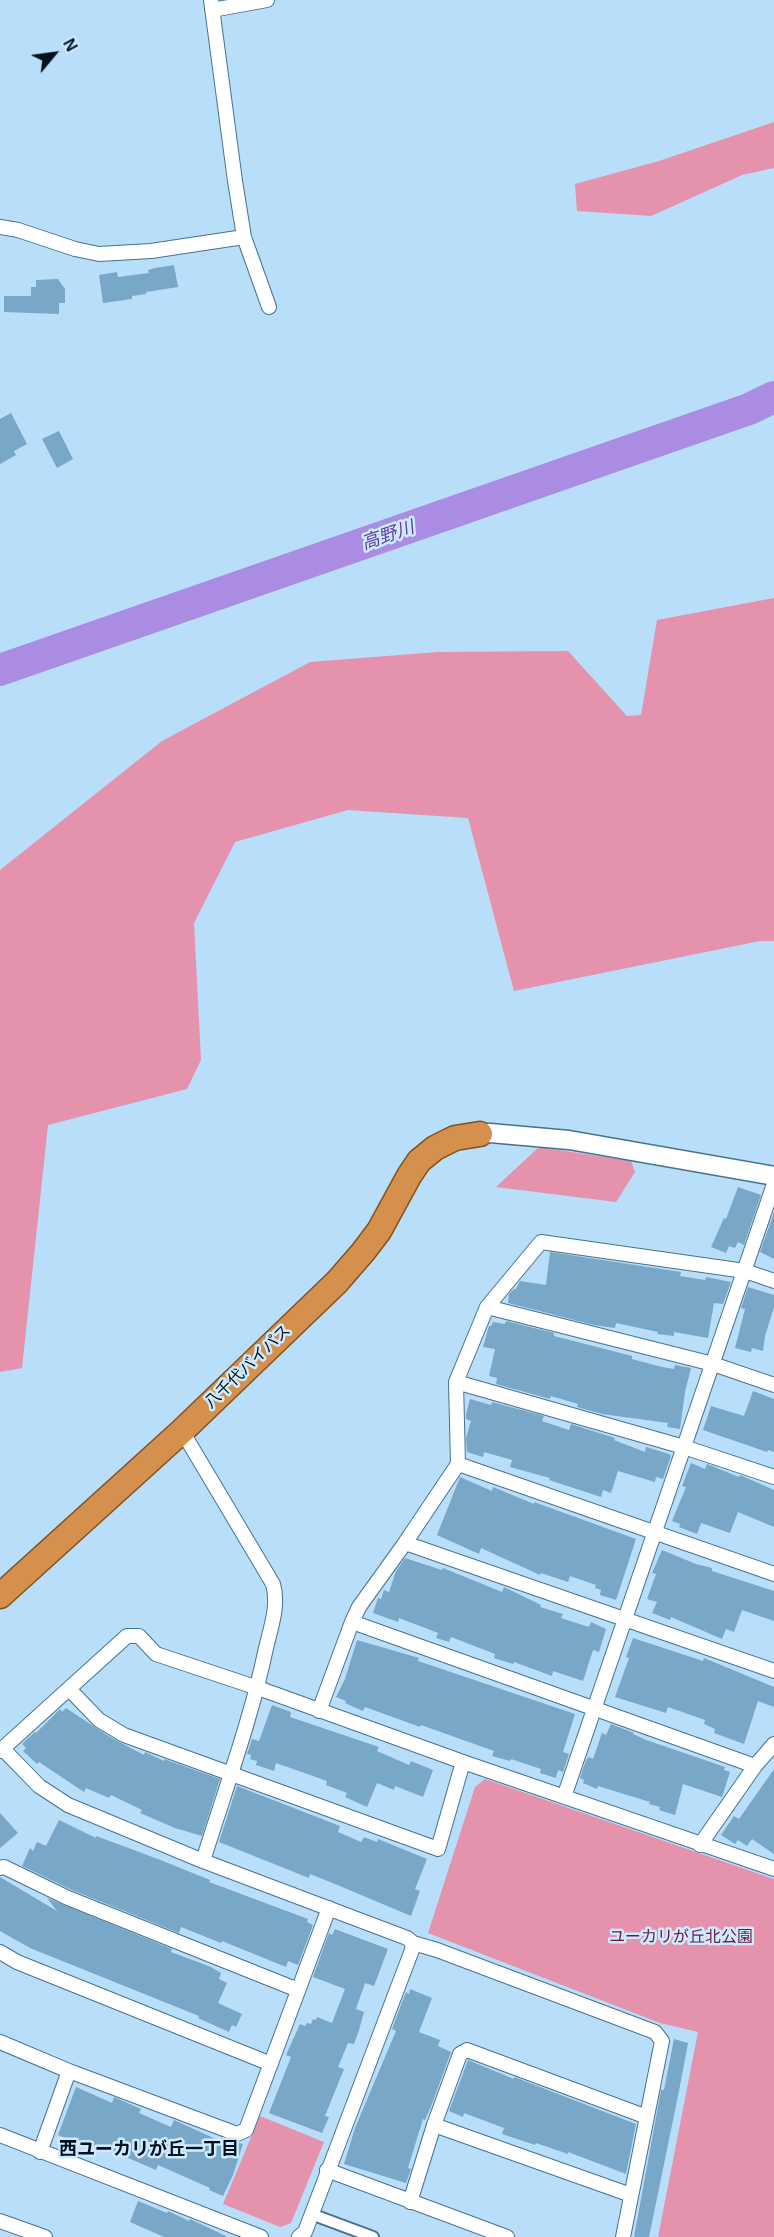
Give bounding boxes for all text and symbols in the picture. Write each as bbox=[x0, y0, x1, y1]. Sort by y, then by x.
north arrow bbox=[24, 24, 84, 84]
text: N bbox=[60, 36, 80, 54]
water label: 高野川 bbox=[359, 517, 417, 555]
street label: 八千代バイパス bbox=[201, 1321, 295, 1413]
park label: ユーカリが丘北公園 bbox=[609, 1928, 753, 1948]
district label: 西ユーカリが丘一丁目 bbox=[59, 2139, 239, 2161]

